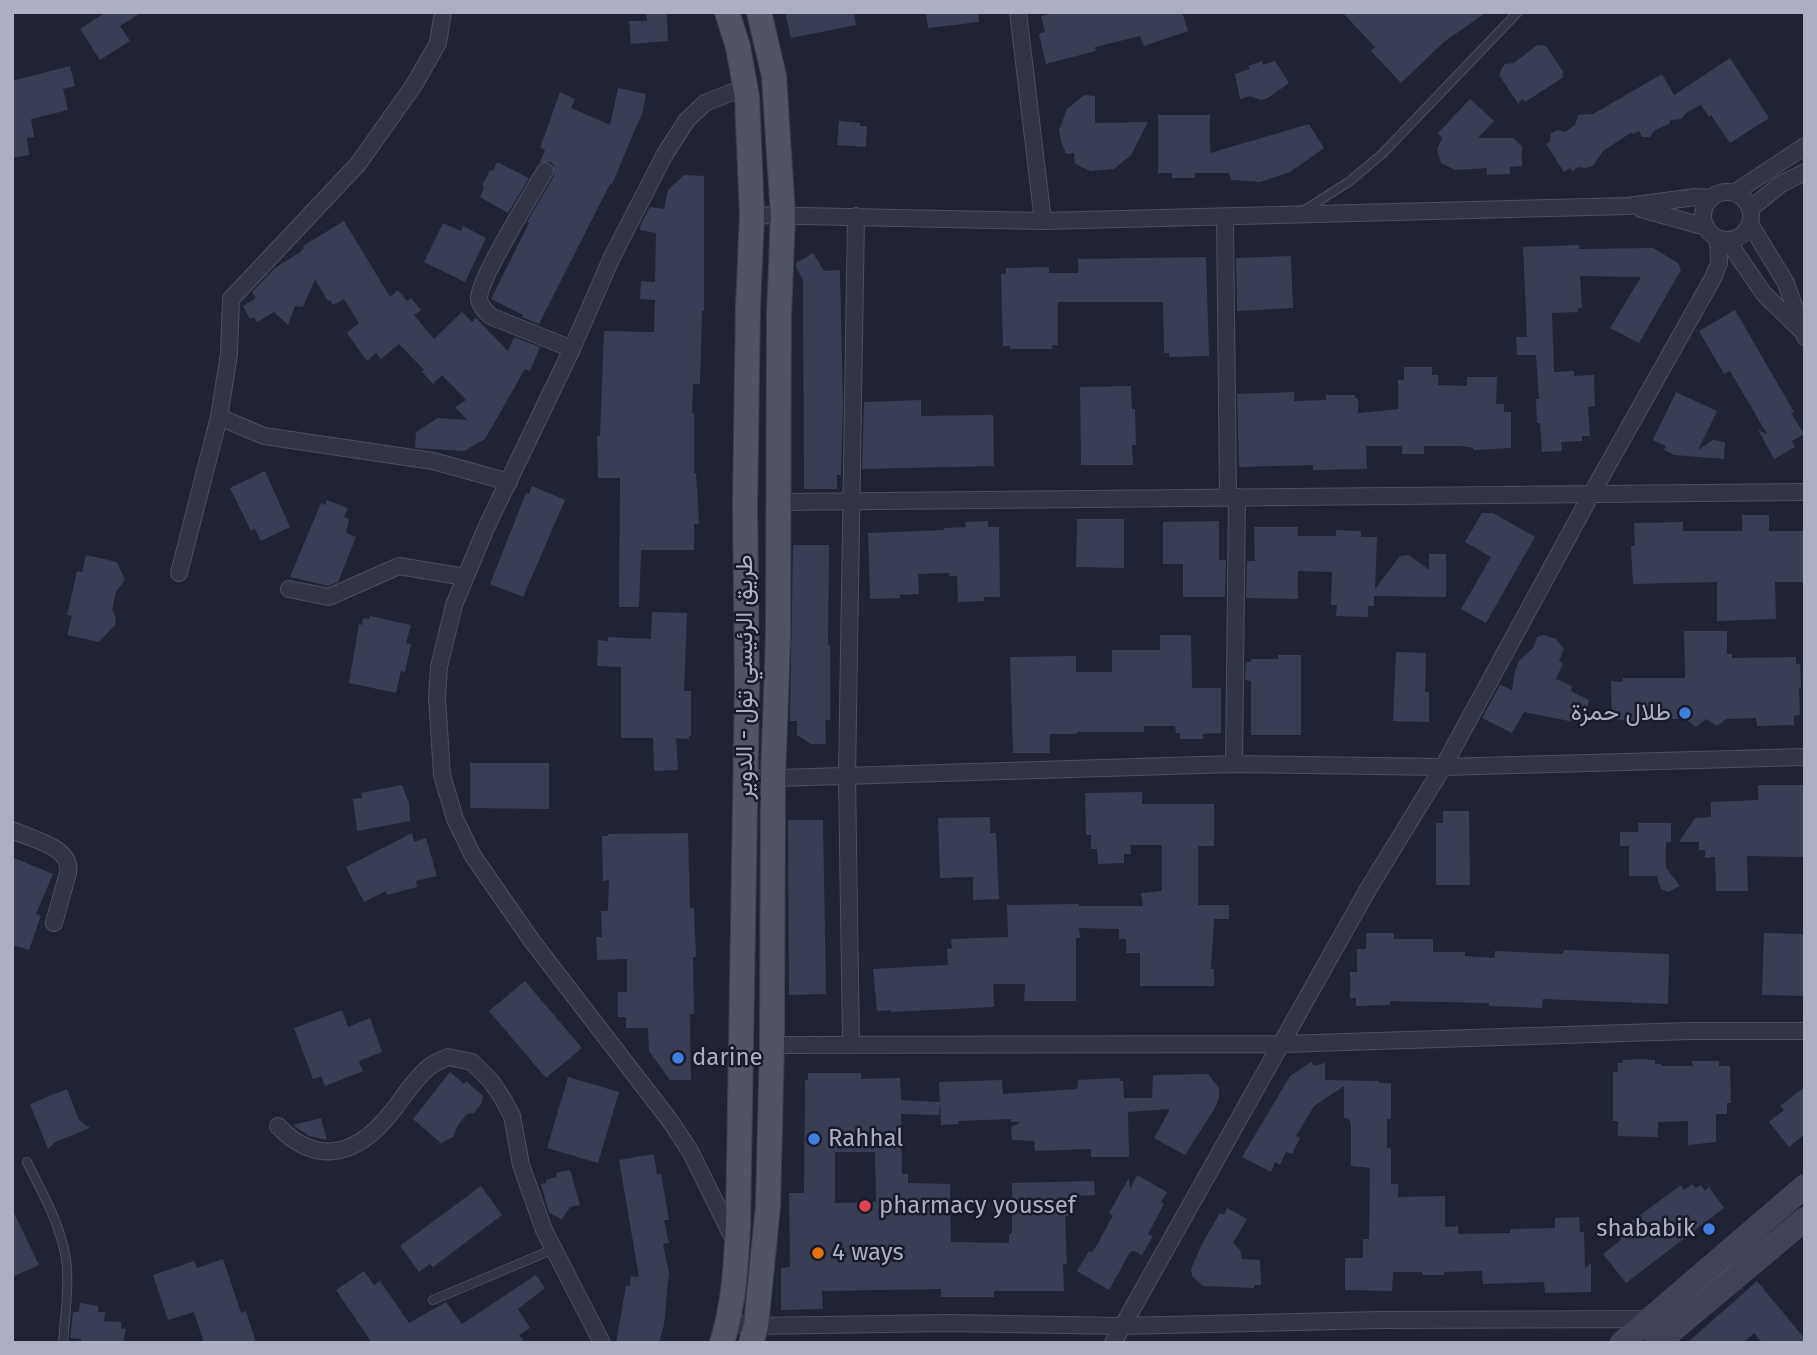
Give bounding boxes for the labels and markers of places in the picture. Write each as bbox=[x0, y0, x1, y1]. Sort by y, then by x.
place label: طلال حمزة bbox=[1571, 699, 1671, 727]
marker: طلال حمزة bbox=[1677, 705, 1693, 721]
place label: darine bbox=[692, 1044, 763, 1072]
marker: darine bbox=[670, 1050, 686, 1066]
place label: Rahhal bbox=[828, 1125, 903, 1153]
marker: Rahhal bbox=[806, 1131, 822, 1147]
place label: pharmacy youssef bbox=[879, 1192, 1076, 1220]
marker: pharmacy youssef bbox=[857, 1198, 873, 1214]
place label: shababik bbox=[1596, 1215, 1695, 1243]
marker: shababik bbox=[1701, 1221, 1717, 1237]
place label: 4 ways bbox=[832, 1239, 904, 1267]
marker: 4 ways bbox=[810, 1245, 826, 1261]

